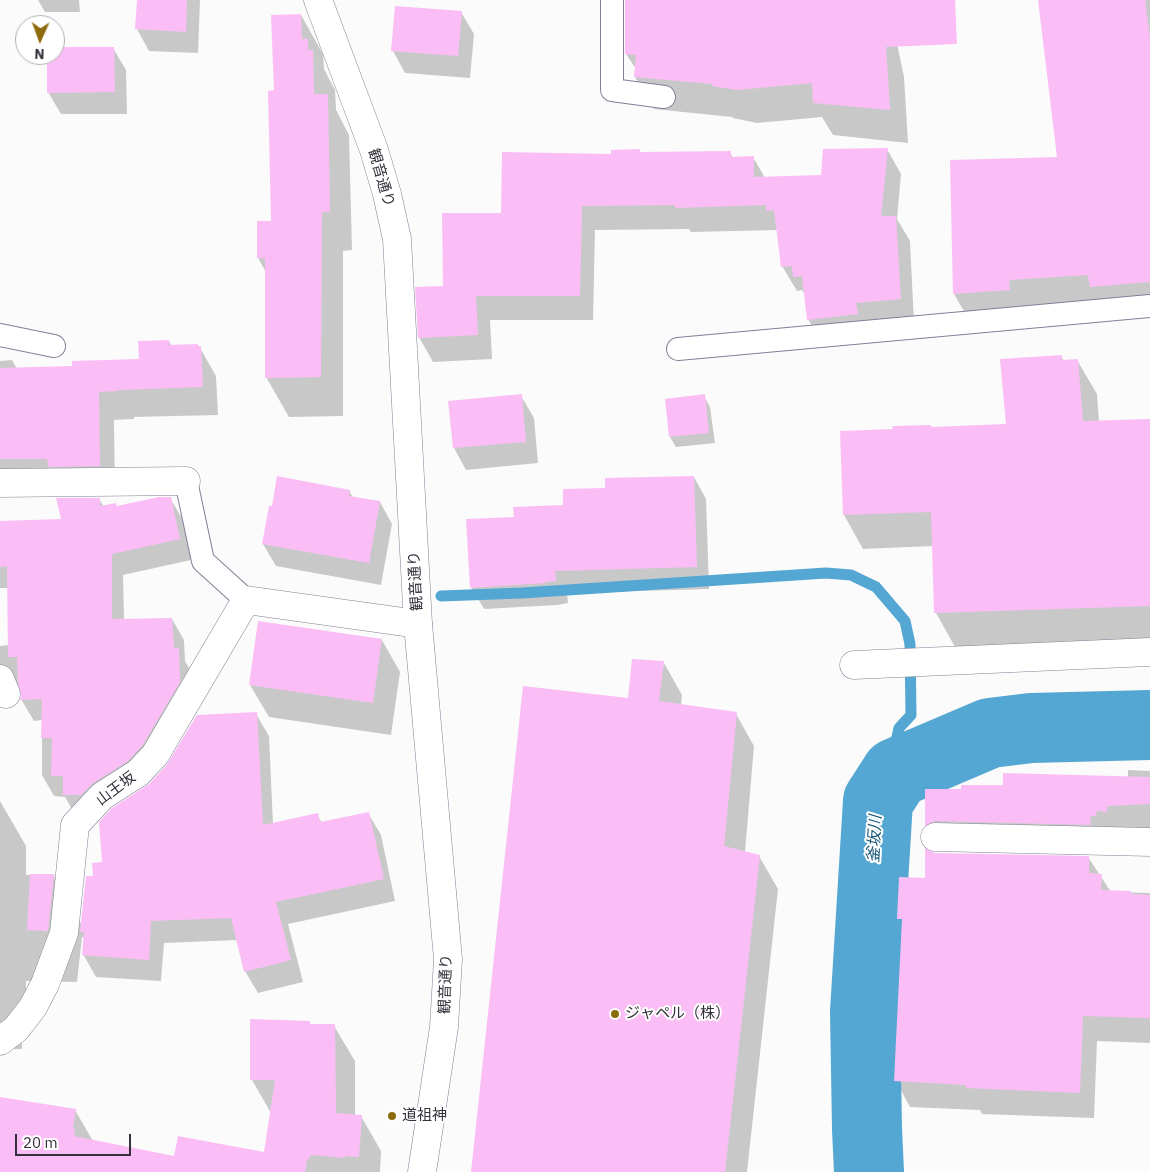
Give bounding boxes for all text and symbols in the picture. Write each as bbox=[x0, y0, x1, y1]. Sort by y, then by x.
north arrow bbox=[15, 15, 65, 65]
text: N bbox=[34, 45, 45, 63]
street label: 観音通り bbox=[364, 147, 398, 209]
street label: 観音通り bbox=[405, 551, 427, 611]
street label: 山王坂 bbox=[93, 768, 139, 810]
water label: 釜坂川 bbox=[864, 815, 886, 863]
street label: 観音通り bbox=[436, 954, 456, 1014]
place label: ジャペル（株） bbox=[625, 1005, 730, 1023]
marker: ジャペル（株） bbox=[609, 1008, 621, 1020]
place label: 道祖神 bbox=[402, 1107, 447, 1125]
marker: 道祖神 bbox=[386, 1110, 398, 1122]
scale bar bbox=[18, 1124, 134, 1156]
text: 20 m bbox=[23, 1133, 58, 1152]

